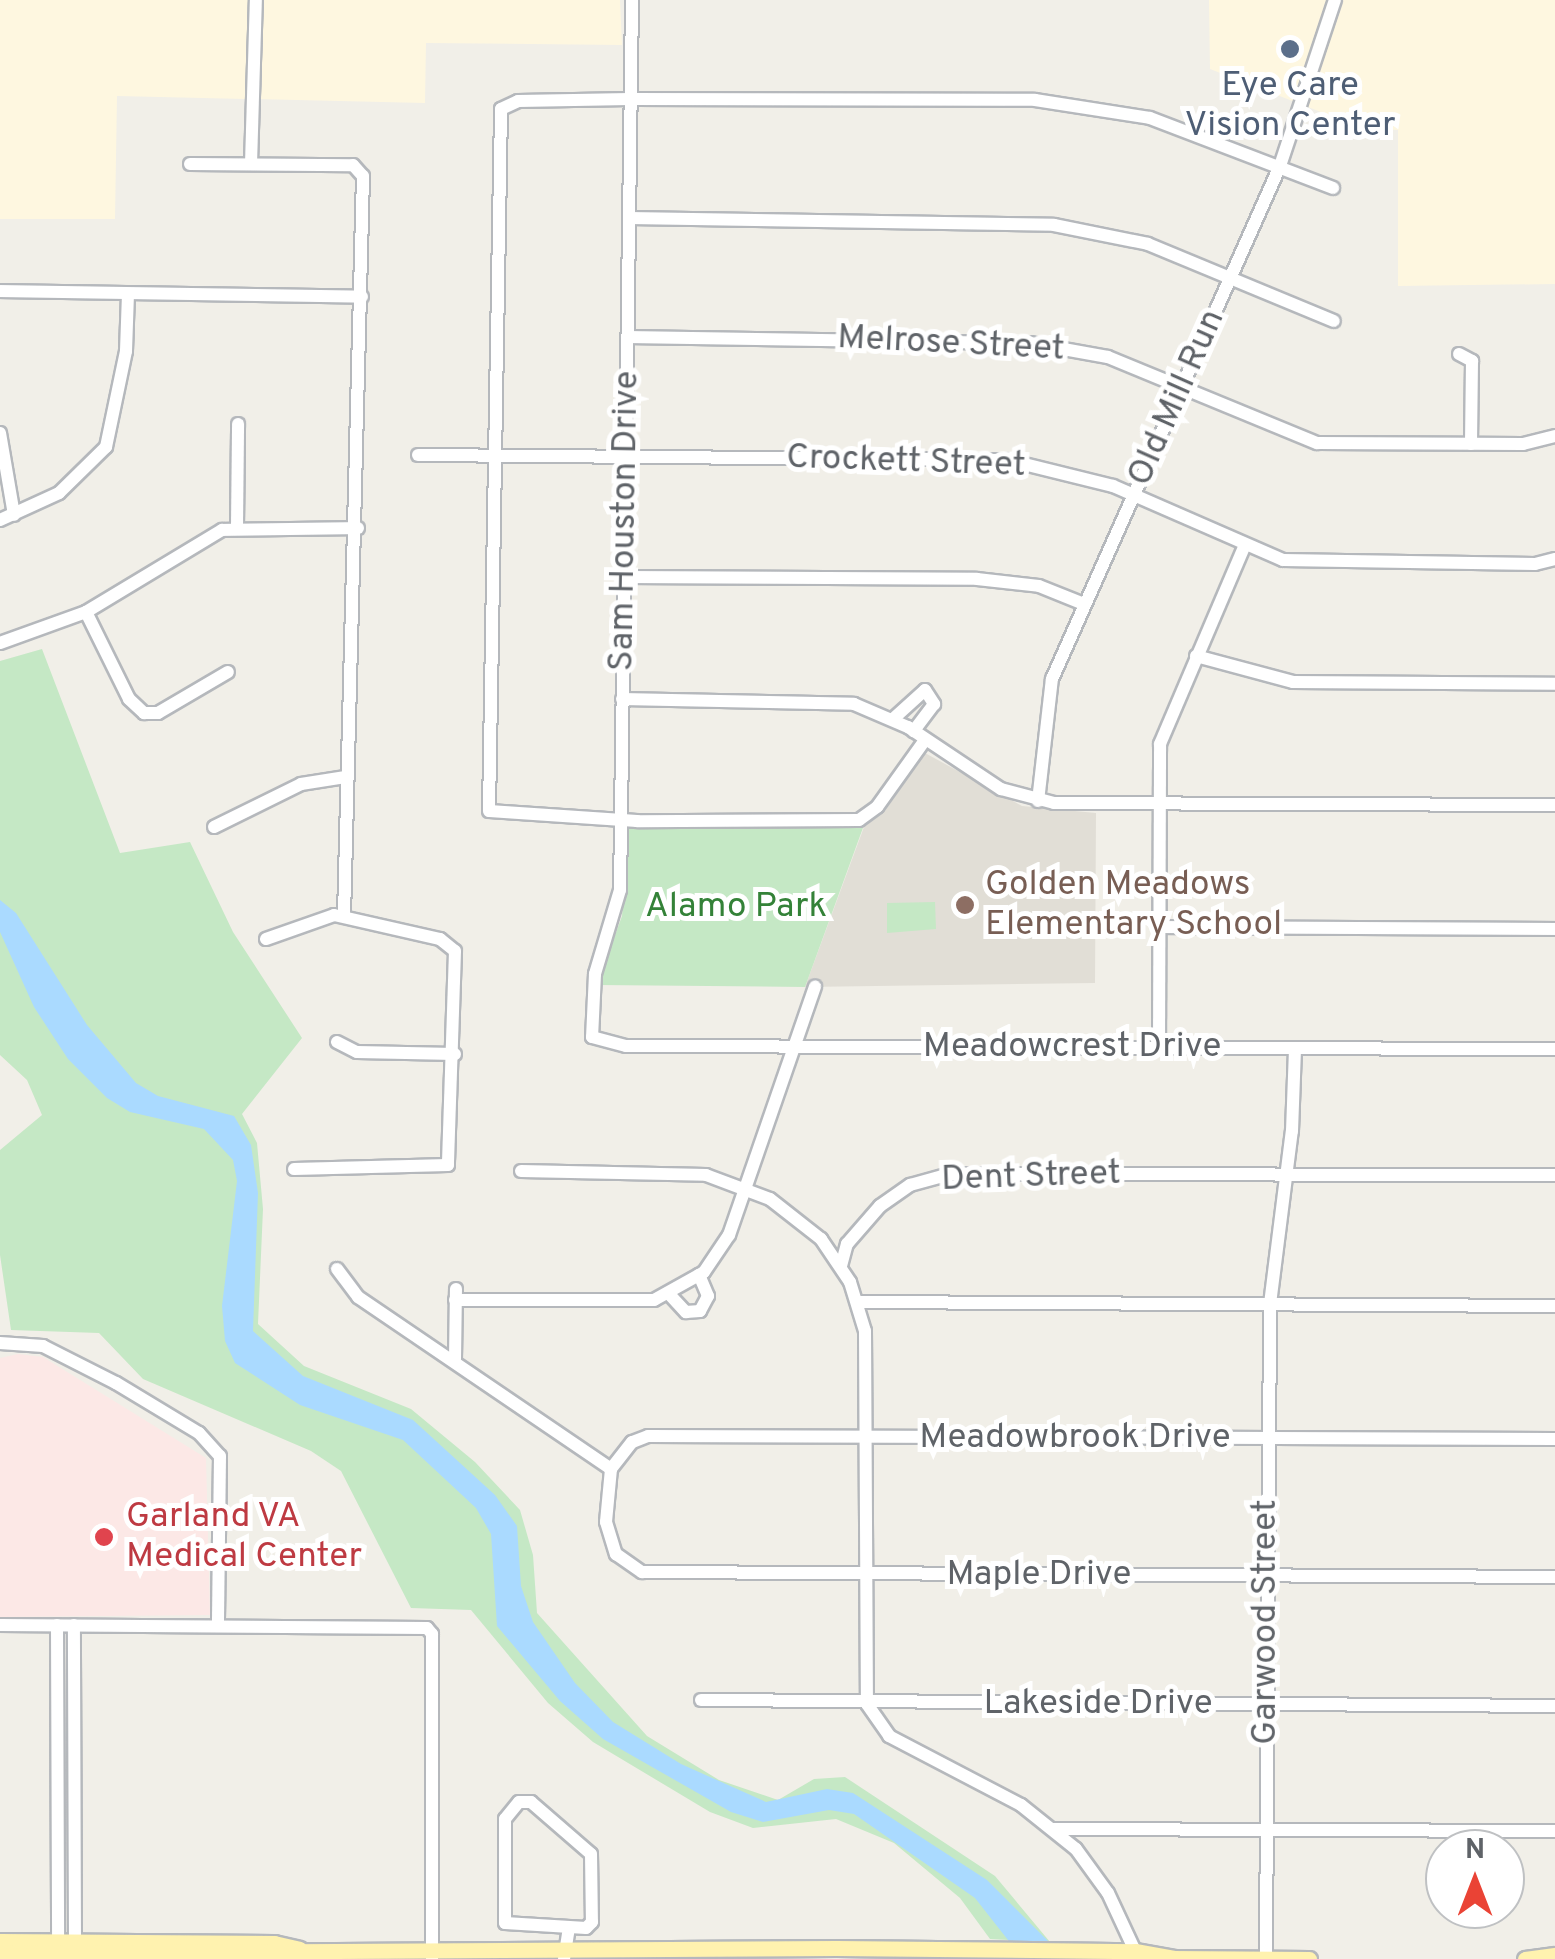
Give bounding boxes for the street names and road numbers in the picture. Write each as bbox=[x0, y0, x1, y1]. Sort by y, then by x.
street label: Old Mill Run bbox=[1119, 303, 1235, 493]
street label: Melrose Street bbox=[836, 317, 1066, 371]
street label: Sam Houston Drive bbox=[601, 370, 649, 672]
street label: Crockett Street bbox=[786, 437, 1026, 487]
street label: Meadowcrest Drive bbox=[923, 1026, 1221, 1068]
street label: Dent Street bbox=[940, 1153, 1122, 1201]
street label: Meadowbrook Drive bbox=[919, 1417, 1231, 1459]
street label: Garwood Street bbox=[1245, 1499, 1287, 1745]
street label: Maple Drive bbox=[947, 1554, 1131, 1596]
street label: Lakeside Drive bbox=[984, 1683, 1212, 1725]

